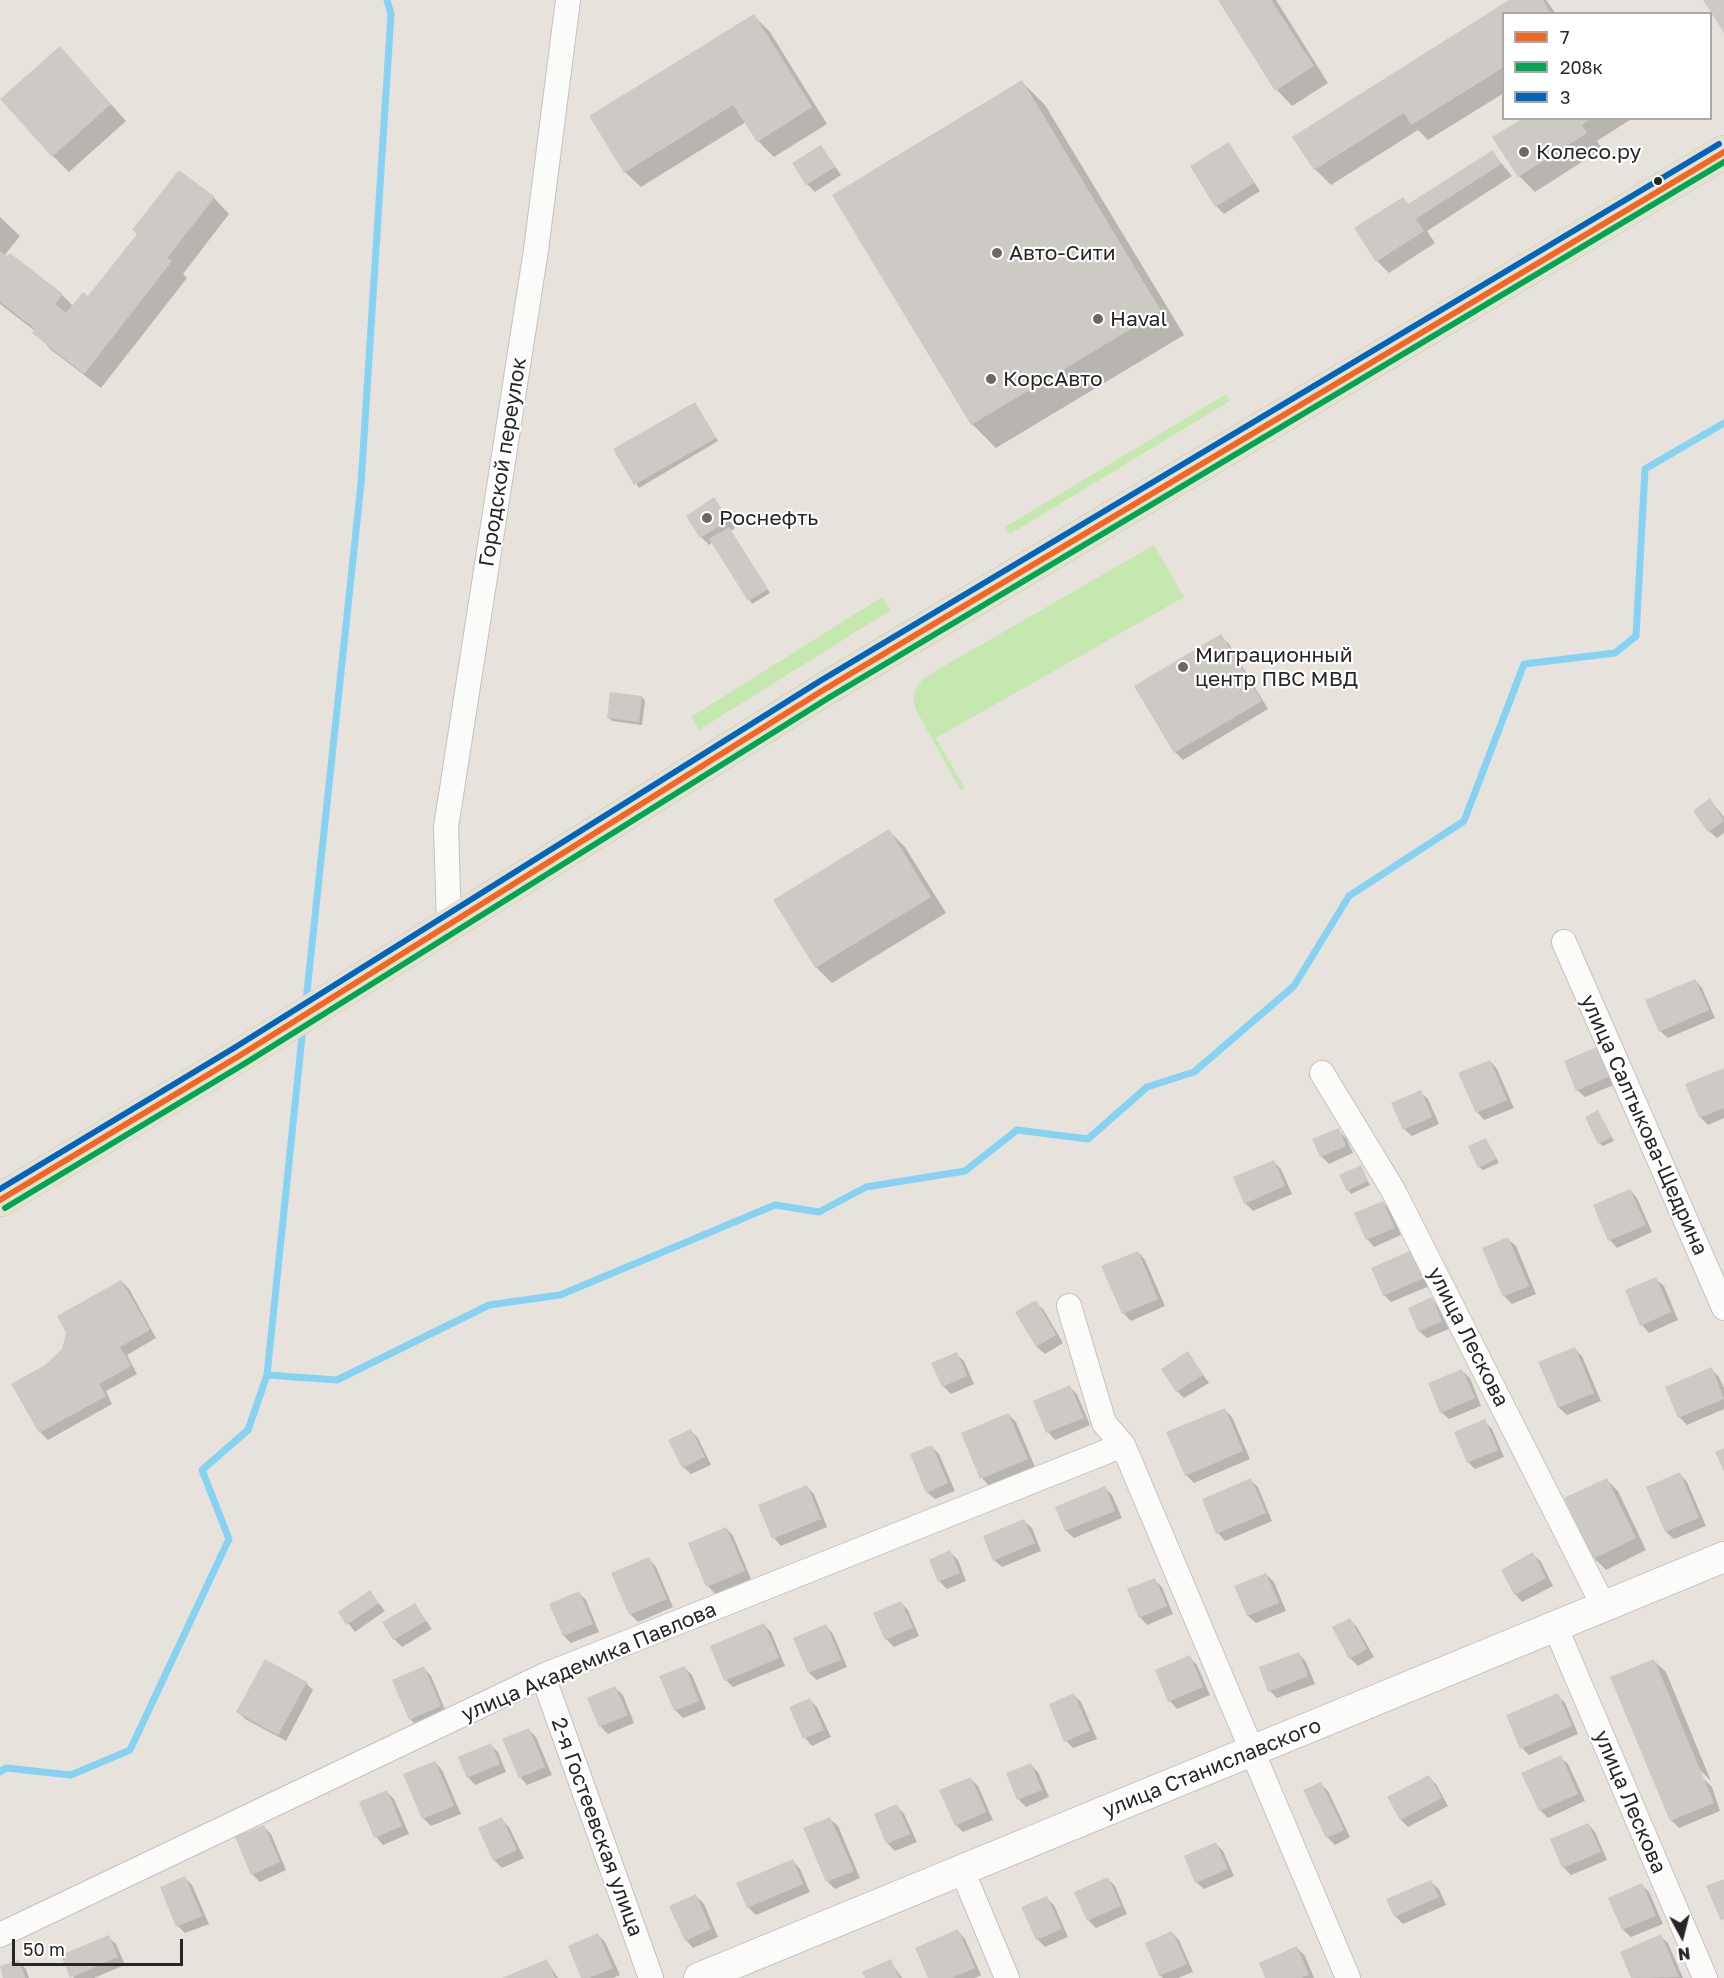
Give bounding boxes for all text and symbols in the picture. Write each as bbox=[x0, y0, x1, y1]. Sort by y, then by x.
legend bbox=[1502, 12, 1712, 120]
text: 7 bbox=[1560, 26, 1570, 48]
text: 208к bbox=[1560, 56, 1603, 78]
text: 3 bbox=[1560, 86, 1571, 108]
place label: Колесо.ру bbox=[1536, 139, 1641, 165]
marker: Колесо.ру bbox=[1517, 145, 1531, 159]
unlabelled marker bbox=[1652, 175, 1664, 187]
place label: Авто-Сити bbox=[1009, 240, 1116, 266]
marker: Авто-Сити bbox=[990, 246, 1004, 260]
place label: Haval bbox=[1110, 306, 1167, 332]
marker: Haval bbox=[1091, 312, 1105, 326]
street label: Городской переулок bbox=[474, 356, 532, 568]
place label: КорсАвто bbox=[1003, 366, 1103, 392]
marker: КорсАвто bbox=[984, 372, 998, 386]
place label: Роснефть bbox=[719, 505, 818, 531]
marker: Роснефть bbox=[700, 511, 714, 525]
place label: Миграционный центр ПВС МВД bbox=[1195, 642, 1358, 692]
marker: Миграционный центр ПВС МВД bbox=[1176, 660, 1190, 674]
street label: улица Салтыкова-Щедрина bbox=[1575, 991, 1713, 1259]
street label: улица Лескова bbox=[1422, 1263, 1514, 1411]
street label: улица Академика Павлова bbox=[458, 1597, 720, 1727]
street label: улица Станиславского bbox=[1099, 1713, 1325, 1823]
street label: 2-я Гостеевская улица bbox=[546, 1714, 648, 1940]
street label: улица Лескова bbox=[1588, 1726, 1672, 1878]
north arrow bbox=[1652, 1906, 1712, 1966]
scale bar bbox=[15, 1927, 186, 1965]
text: 50 m bbox=[23, 1938, 65, 1960]
text: N bbox=[1677, 1943, 1691, 1965]

